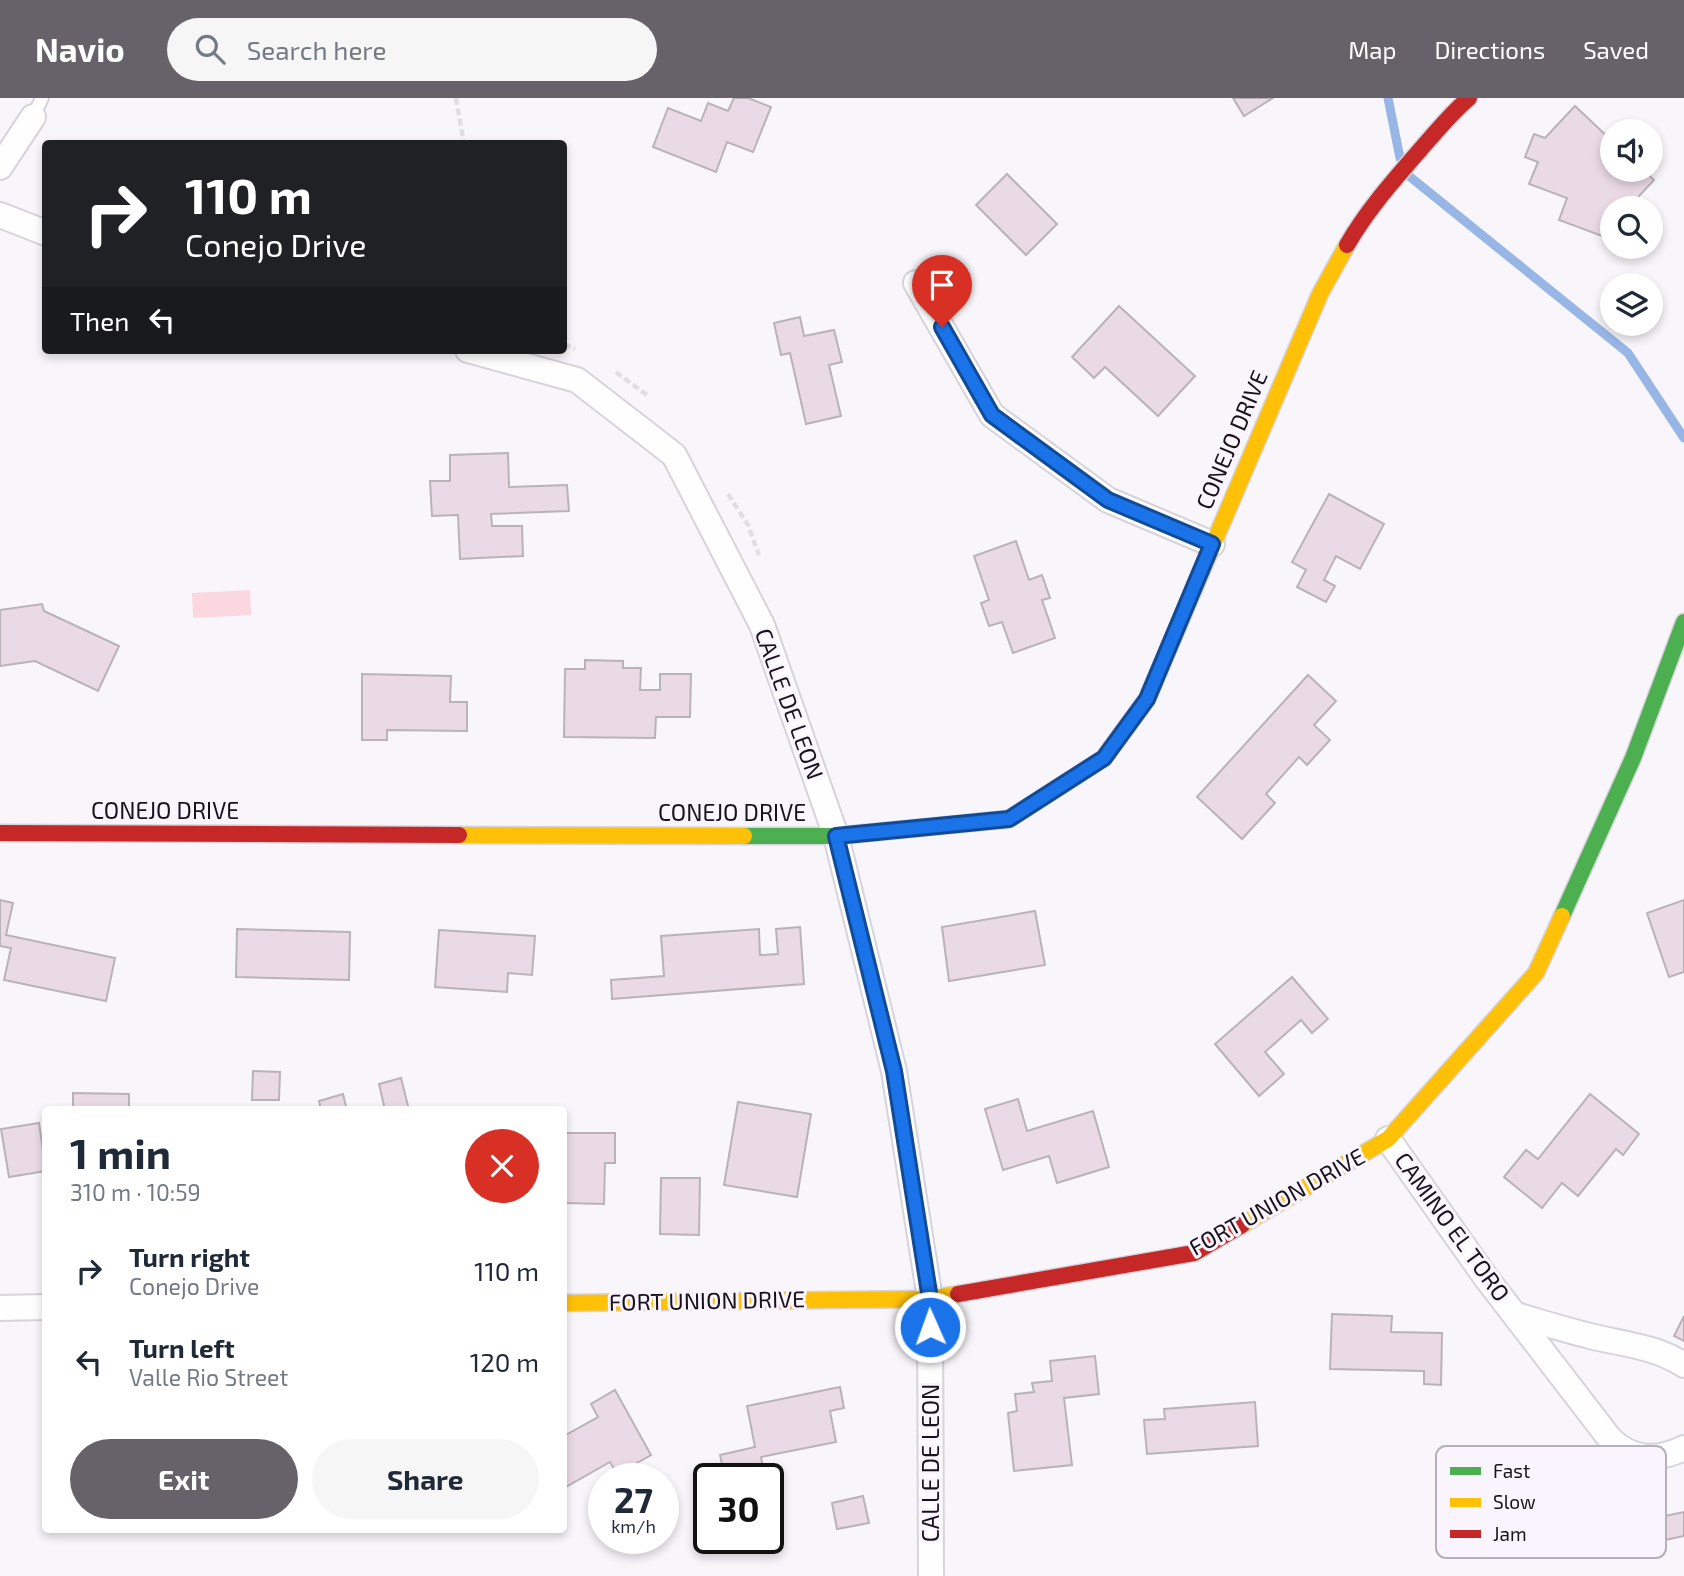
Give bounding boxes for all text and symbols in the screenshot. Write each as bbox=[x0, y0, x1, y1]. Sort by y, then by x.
search box bbox=[167, 18, 657, 81]
text: Navio bbox=[35, 29, 125, 69]
icon: search bbox=[191, 30, 229, 68]
text: Search here bbox=[247, 34, 386, 65]
text: Map bbox=[1348, 35, 1396, 64]
text: Directions bbox=[1434, 35, 1545, 64]
text: Saved bbox=[1583, 35, 1649, 64]
map controls bbox=[1600, 119, 1663, 336]
button: sound bbox=[1600, 119, 1663, 182]
text: 110 m bbox=[185, 165, 312, 224]
icon: right bbox=[70, 168, 161, 259]
button: search bbox=[1600, 196, 1663, 259]
text: Conejo Drive bbox=[185, 225, 366, 263]
pin bbox=[912, 255, 972, 327]
icon: arrive bbox=[923, 266, 961, 304]
button: layers bbox=[1600, 273, 1663, 336]
icon: left bbox=[143, 301, 181, 339]
text: Then bbox=[70, 305, 129, 336]
street label: CONEJO DRIVE bbox=[1189, 366, 1273, 513]
street label: CALLE DE LEON bbox=[750, 624, 830, 783]
street label: CONEJO DRIVE bbox=[91, 796, 239, 824]
street label: CONEJO DRIVE bbox=[658, 798, 806, 826]
text: 1 min bbox=[70, 1127, 171, 1177]
button: close bbox=[465, 1129, 539, 1203]
street label: FORT UNION DRIVE bbox=[1184, 1141, 1369, 1261]
street label: CAMINO EL TORO bbox=[1389, 1147, 1516, 1306]
text: 310 m · 10:59 bbox=[70, 1178, 201, 1206]
text: Turn right bbox=[129, 1241, 250, 1272]
icon: right bbox=[70, 1252, 108, 1290]
text: 110 m bbox=[474, 1255, 539, 1286]
text: Conejo Drive bbox=[129, 1272, 259, 1300]
street label: FORT UNION DRIVE bbox=[609, 1284, 805, 1316]
position arrow bbox=[893, 1290, 967, 1364]
text: Turn left bbox=[129, 1332, 235, 1363]
icon: left bbox=[70, 1343, 108, 1381]
text: 120 m bbox=[470, 1346, 539, 1377]
text: Valle Rio Street bbox=[129, 1363, 288, 1391]
street label: CALLE DE LEON bbox=[916, 1384, 944, 1542]
button: Exit bbox=[70, 1439, 298, 1519]
button: Share bbox=[312, 1439, 539, 1519]
legend bbox=[1436, 1446, 1666, 1558]
text: Fast bbox=[1493, 1459, 1530, 1482]
speed limit sign: 30 bbox=[693, 1463, 784, 1554]
text: 27 bbox=[614, 1478, 653, 1520]
text: Slow bbox=[1493, 1490, 1536, 1513]
text: km/h bbox=[611, 1515, 656, 1537]
text: Jam bbox=[1493, 1522, 1527, 1545]

